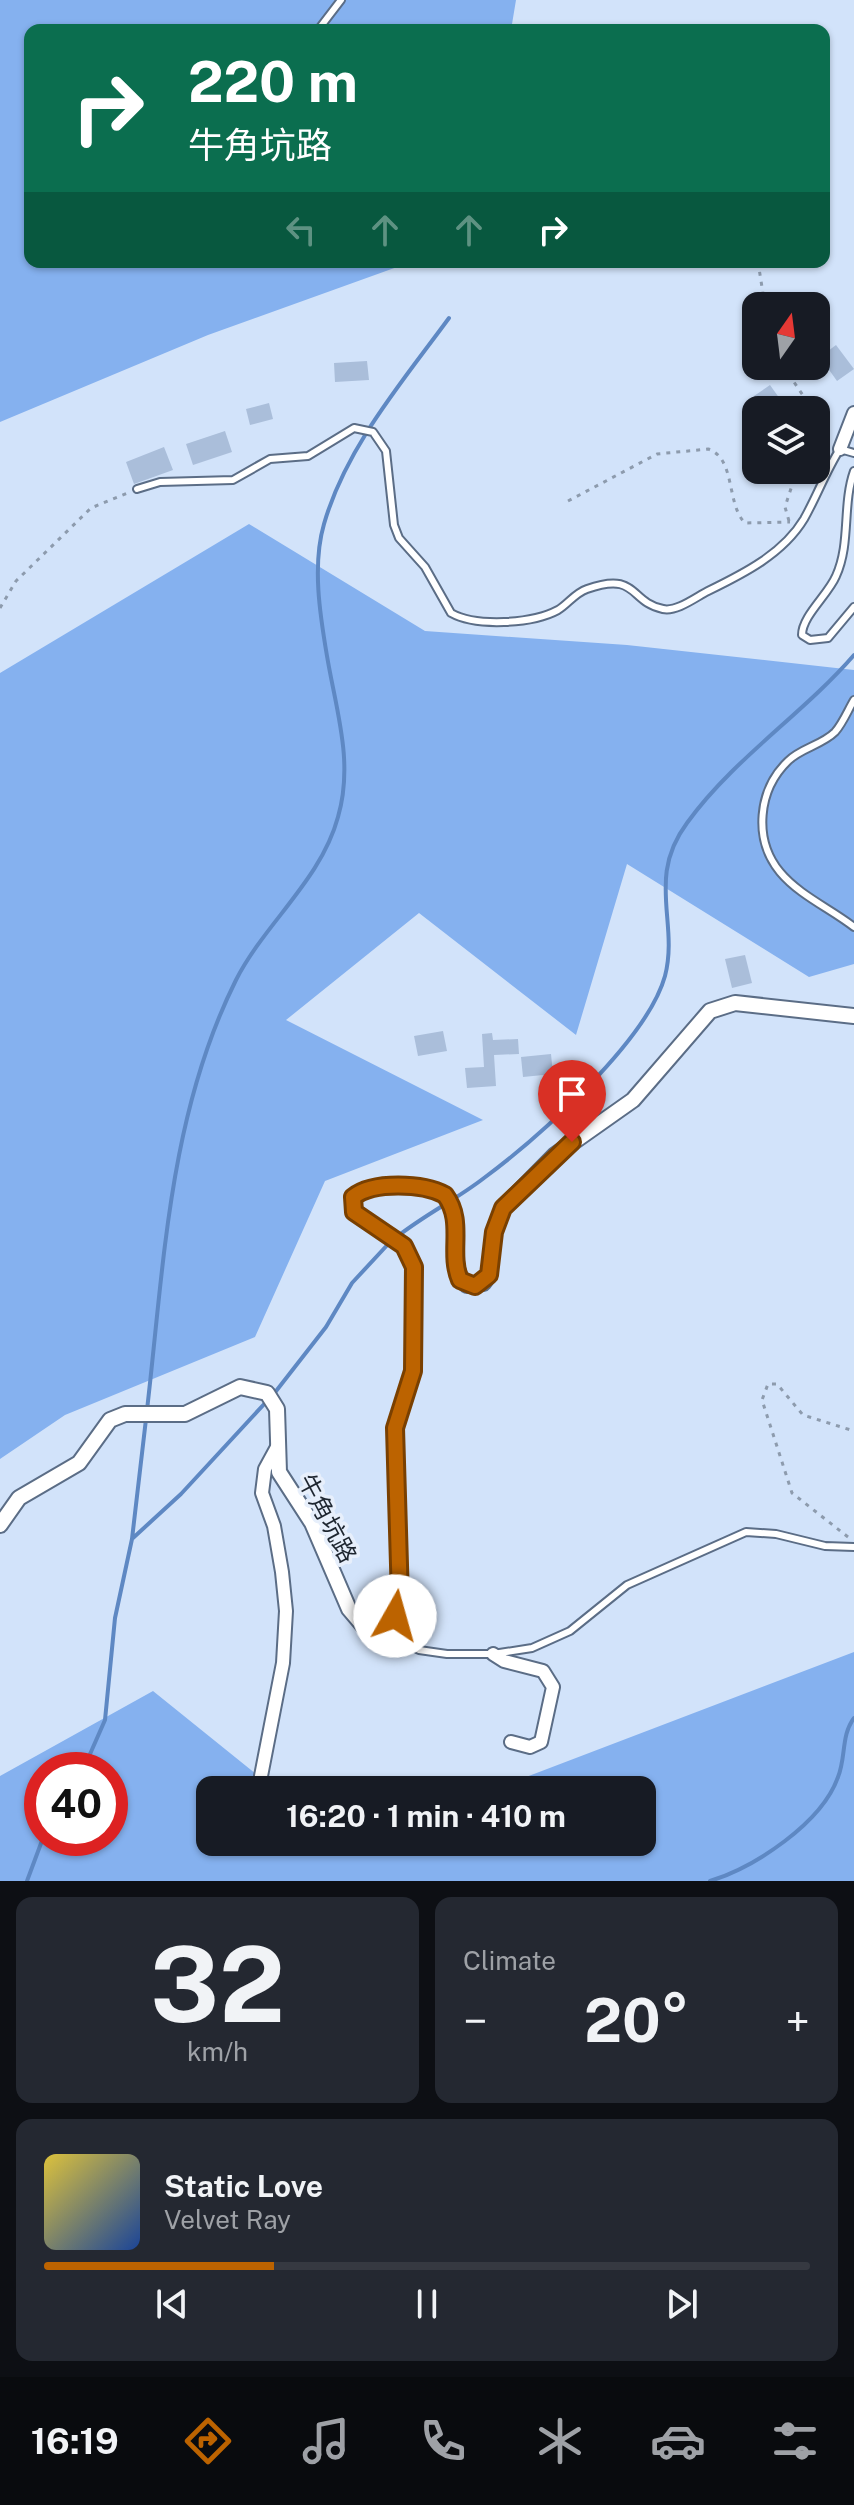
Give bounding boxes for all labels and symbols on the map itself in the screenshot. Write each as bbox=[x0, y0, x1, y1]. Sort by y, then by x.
north arrow bbox=[742, 292, 830, 380]
pin bbox=[538, 1060, 606, 1142]
street label: 牛角坑路 bbox=[293, 1469, 363, 1567]
position arrow bbox=[353, 1574, 437, 1658]
speed limit sign: 40 bbox=[24, 1752, 128, 1856]

